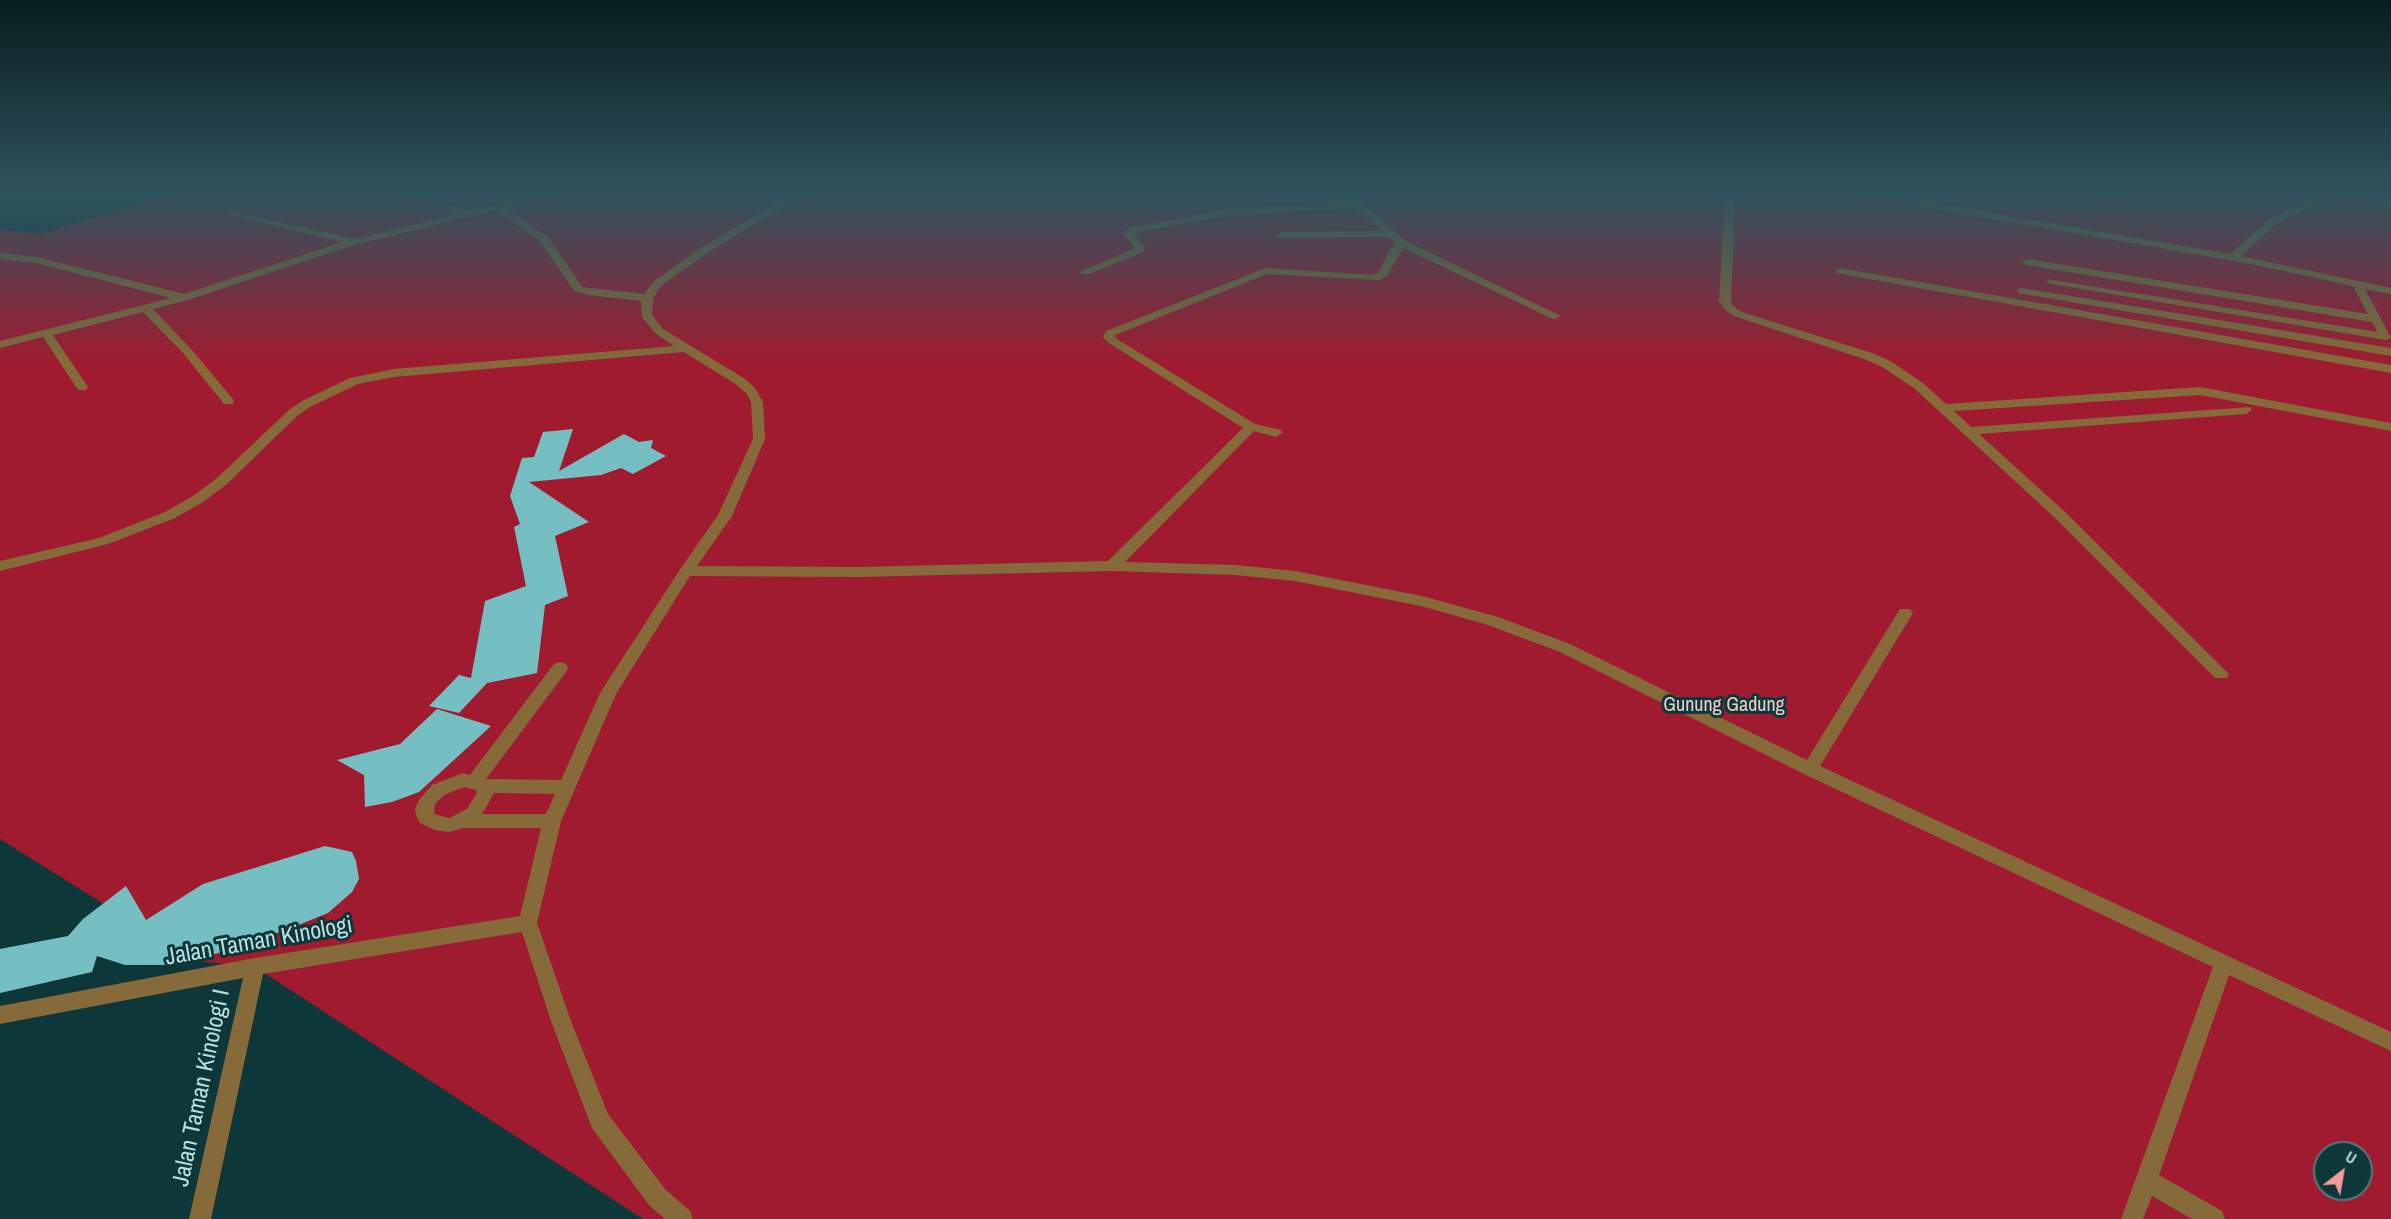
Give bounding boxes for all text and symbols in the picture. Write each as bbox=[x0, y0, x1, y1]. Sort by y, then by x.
park label: Gunung Gadung bbox=[1663, 694, 1785, 718]
street label: Jalan Taman Kinologi bbox=[163, 911, 355, 973]
street label: Jalan Taman Kinologi I bbox=[167, 987, 237, 1189]
north arrow bbox=[2313, 1141, 2373, 1201]
text: U bbox=[2342, 1145, 2361, 1169]

